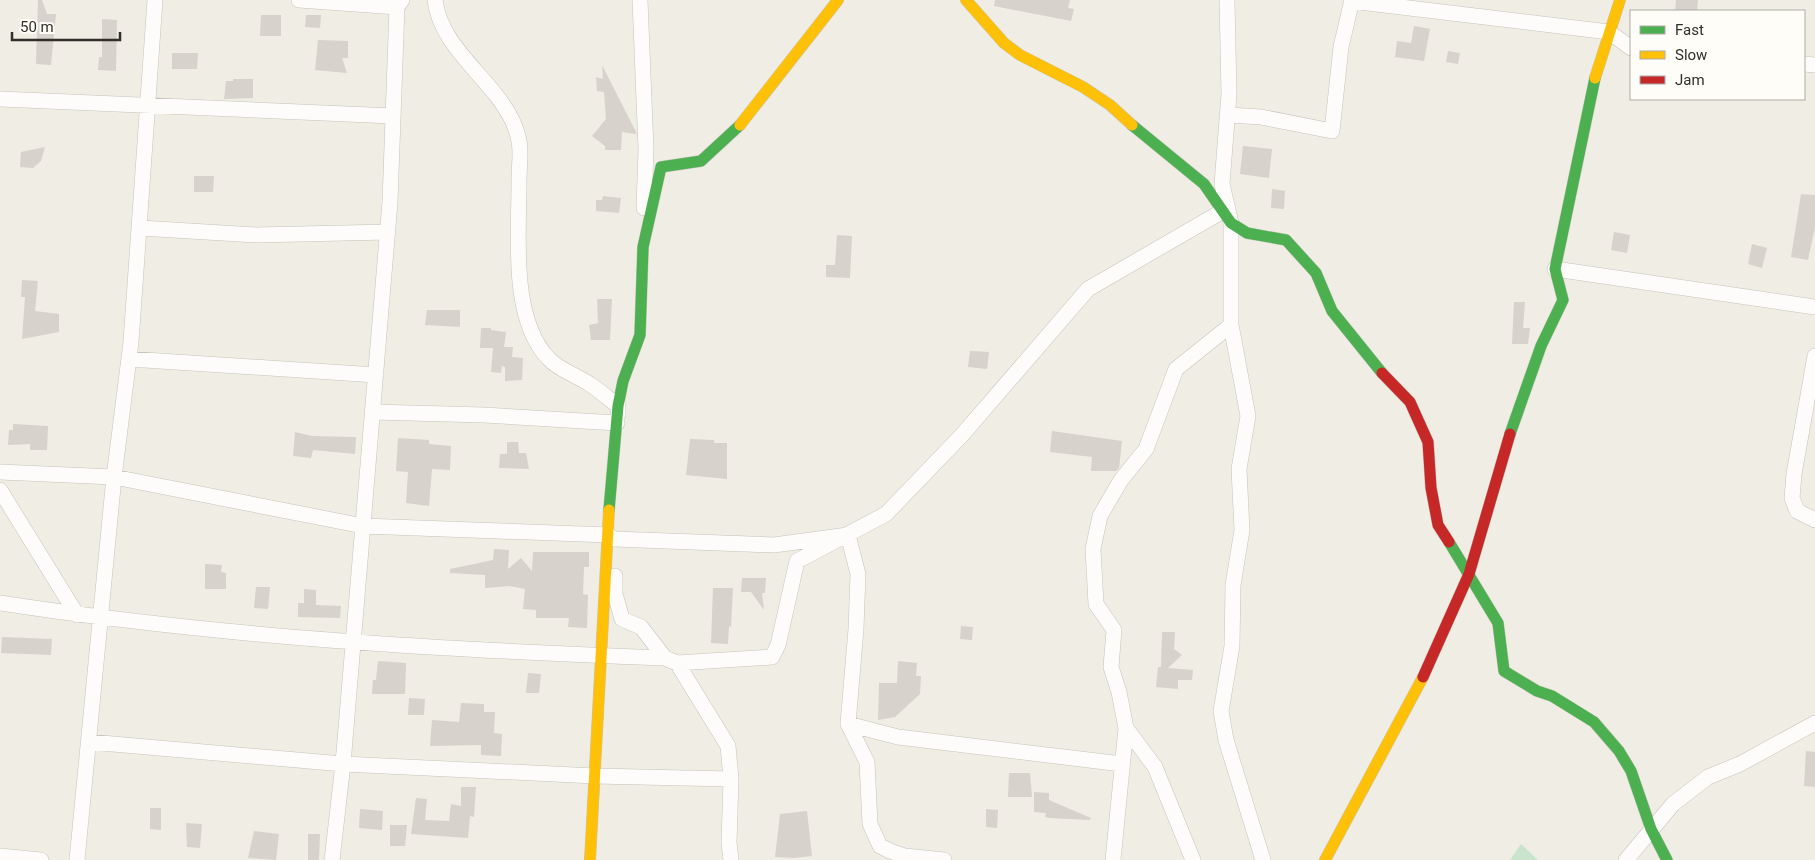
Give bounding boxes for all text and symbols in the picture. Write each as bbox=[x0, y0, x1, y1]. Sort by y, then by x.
scale bar bbox=[12, 10, 120, 42]
legend bbox=[1630, 10, 1805, 100]
text: 50 m bbox=[20, 18, 54, 36]
text: Fast bbox=[1675, 21, 1704, 39]
text: Slow bbox=[1675, 46, 1707, 64]
text: Jam bbox=[1675, 71, 1705, 89]

